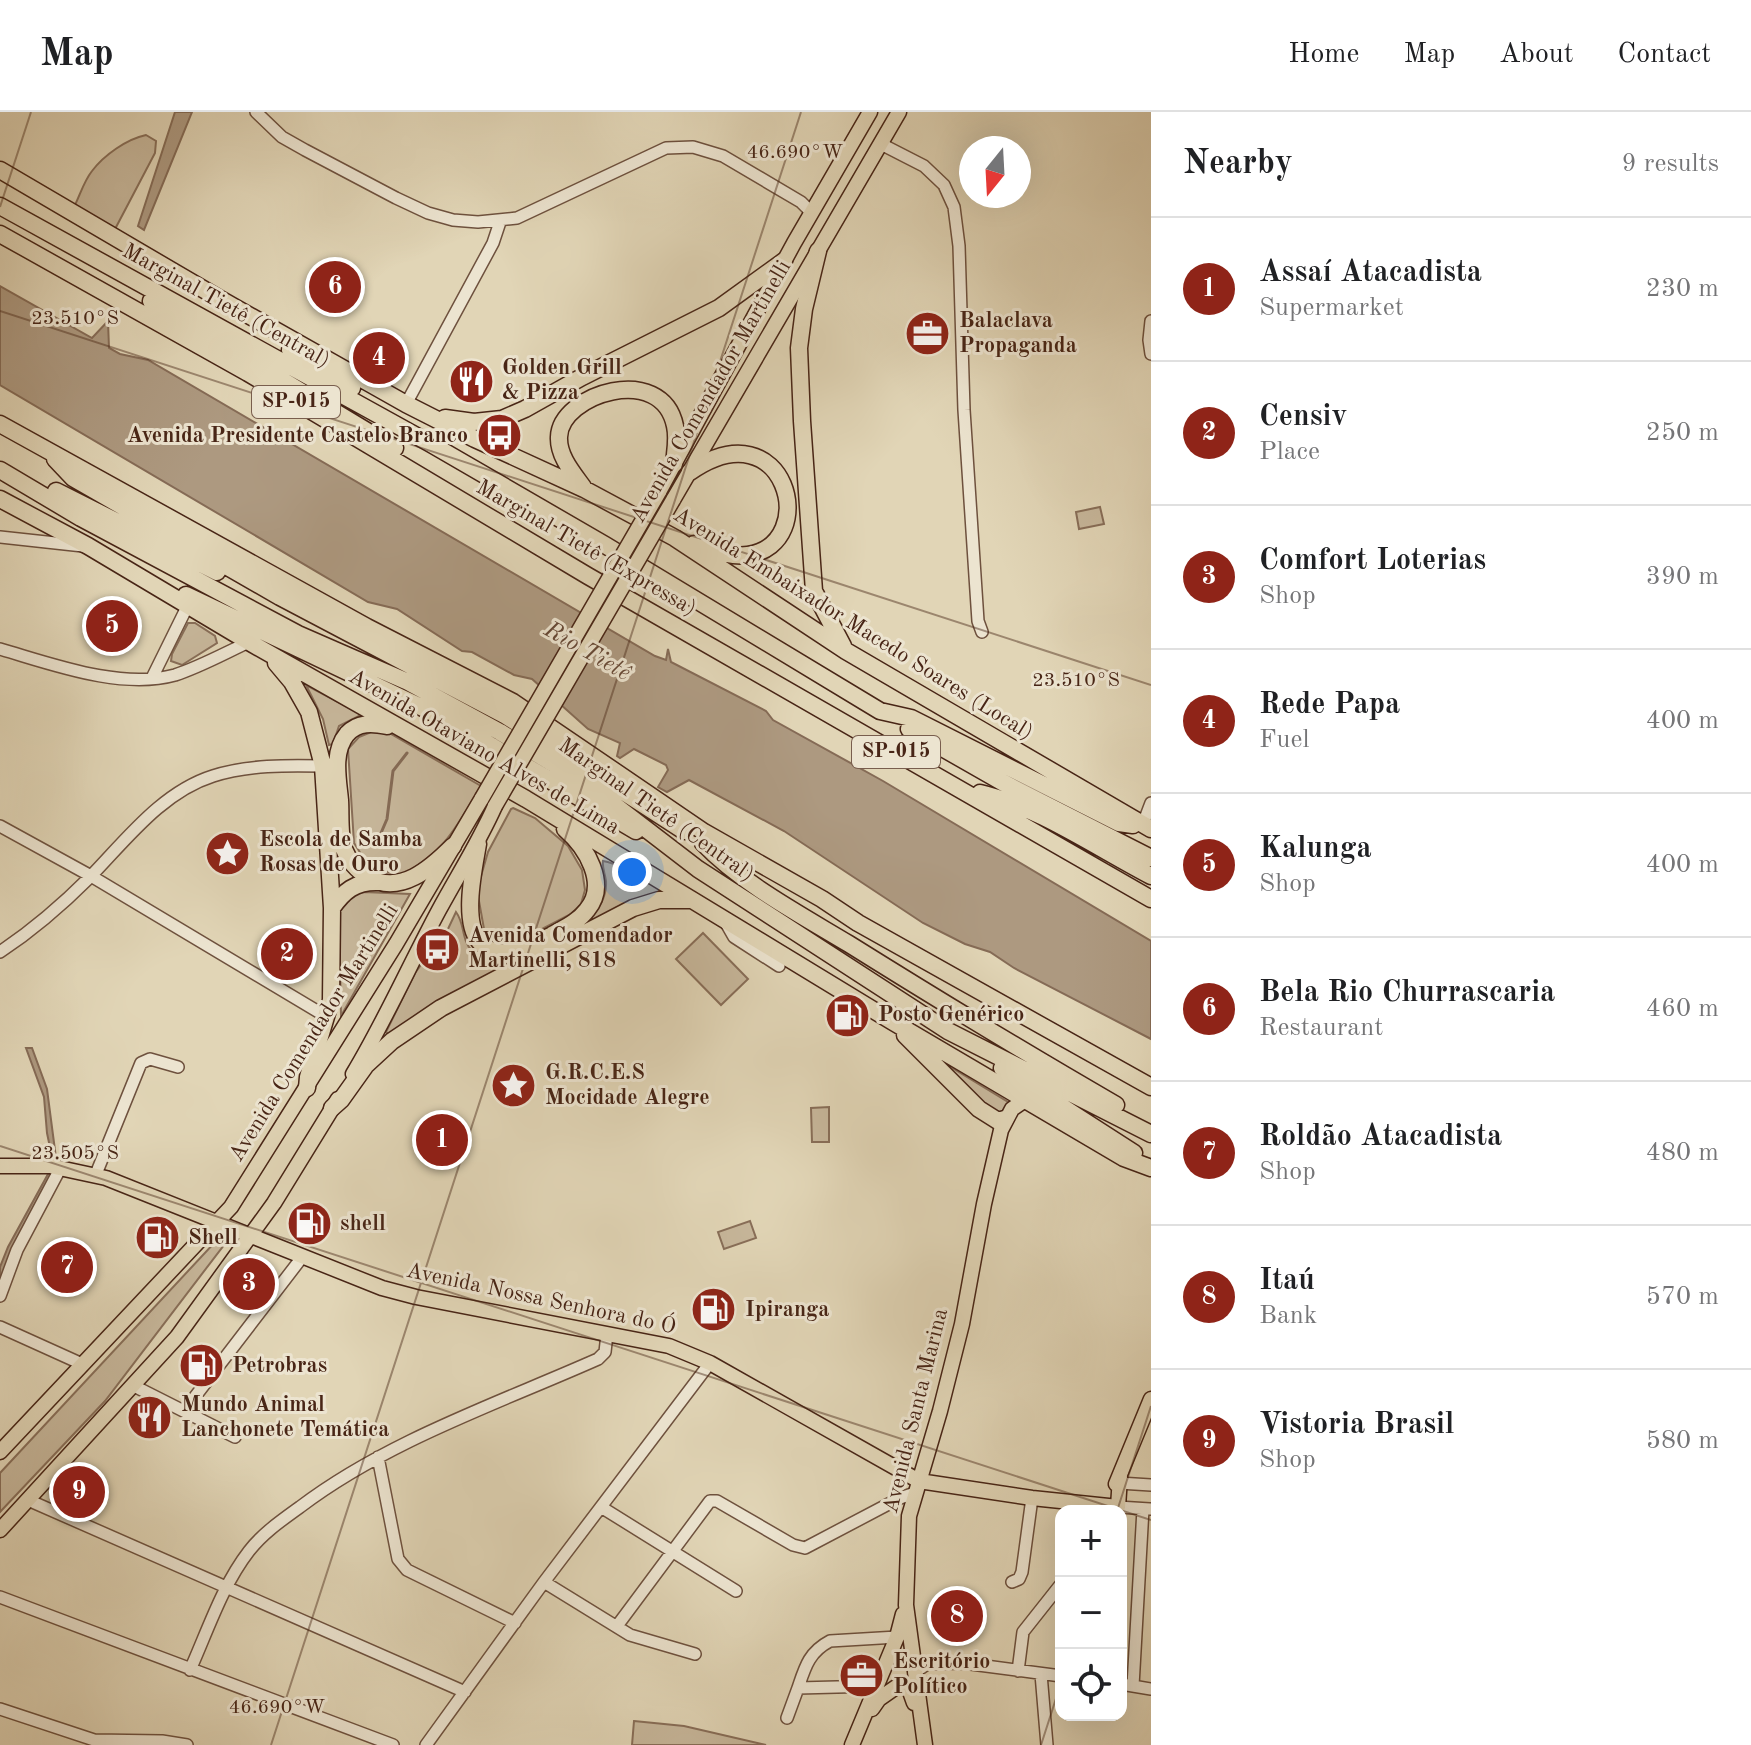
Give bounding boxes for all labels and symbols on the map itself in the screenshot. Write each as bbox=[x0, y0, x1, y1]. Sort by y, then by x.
north arrow bbox=[959, 136, 1031, 208]
text: 46.690°W bbox=[747, 143, 843, 163]
street label: Marginal Tietê (Central) bbox=[119, 240, 333, 372]
pin: 6 bbox=[309, 257, 361, 317]
street label: Avenida Comendador Martinelli bbox=[627, 257, 795, 527]
text: 23.510°S bbox=[31, 309, 119, 329]
office icon: Balaclava Propaganda bbox=[904, 310, 952, 358]
place label: Balaclava Propaganda bbox=[959, 310, 1077, 357]
pin: 4 bbox=[353, 328, 405, 388]
restaurant icon: Golden Grill & Pizza bbox=[447, 357, 495, 405]
place label: Golden Grill & Pizza bbox=[502, 357, 622, 404]
road number: SP-015 bbox=[252, 386, 340, 418]
bus stop icon: Avenida Presidente Castelo Branco bbox=[475, 412, 523, 460]
place label: Avenida Presidente Castelo Branco bbox=[127, 425, 468, 447]
street label: Marginal Tietê (Expressa) bbox=[472, 476, 700, 620]
street label: Avenida Embaixador Macedo Soares (Local) bbox=[669, 504, 1037, 744]
pin: 5 bbox=[86, 596, 138, 656]
water label: Rio Tietê bbox=[539, 617, 635, 687]
street label: Avenida Otaviano Alves de Lima bbox=[345, 665, 623, 839]
text: 23.510°S bbox=[1032, 671, 1120, 691]
street label: Marginal Tietê (Central) bbox=[554, 734, 758, 886]
road number: SP-015 bbox=[852, 736, 940, 768]
place icon: Escola de Samba Rosas de Ouro bbox=[204, 829, 252, 877]
place label: Escola de Samba Rosas de Ouro bbox=[259, 829, 423, 876]
your location bbox=[612, 852, 652, 892]
street label: Avenida Comendador Martinelli bbox=[225, 900, 403, 1166]
pin: 2 bbox=[261, 924, 313, 984]
bus stop icon: Avenida Comendador Martinelli, 818 bbox=[413, 925, 461, 973]
place label: Avenida Comendador Martinelli, 818 bbox=[468, 925, 673, 972]
fuel station icon: Posto Genérico bbox=[823, 991, 871, 1039]
place label: Posto Genérico bbox=[878, 1004, 1024, 1026]
place icon: G.R.C.E.S Mocidade Alegre bbox=[490, 1062, 538, 1110]
place label: G.R.C.E.S Mocidade Alegre bbox=[545, 1062, 710, 1109]
pin: 1 bbox=[416, 1110, 468, 1170]
text: 23.505°S bbox=[31, 1144, 119, 1164]
fuel station icon: shell bbox=[285, 1200, 333, 1248]
place label: shell bbox=[340, 1213, 386, 1235]
fuel station icon: Shell bbox=[133, 1214, 181, 1262]
place label: Shell bbox=[188, 1227, 238, 1249]
pin: 7 bbox=[41, 1237, 93, 1297]
pin: 3 bbox=[223, 1254, 275, 1314]
street label: Avenida Nossa Senhora do Ó bbox=[404, 1256, 679, 1338]
fuel station icon: Ipiranga bbox=[690, 1286, 738, 1334]
place label: Ipiranga bbox=[745, 1299, 829, 1321]
street label: Avenida Santa Marina bbox=[880, 1306, 952, 1516]
fuel station icon: Petrobras bbox=[177, 1342, 225, 1390]
place label: Petrobras bbox=[232, 1355, 327, 1377]
restaurant icon: Mundo Animal Lanchonete Temática bbox=[126, 1394, 174, 1442]
place label: Mundo Animal Lanchonete Temática bbox=[181, 1394, 390, 1441]
pin: 9 bbox=[53, 1462, 105, 1522]
pin: 8 bbox=[931, 1586, 983, 1646]
office icon: Escritório Político bbox=[838, 1651, 886, 1699]
place label: Escritório Político bbox=[893, 1651, 990, 1698]
text: 46.690°W bbox=[229, 1698, 325, 1718]

